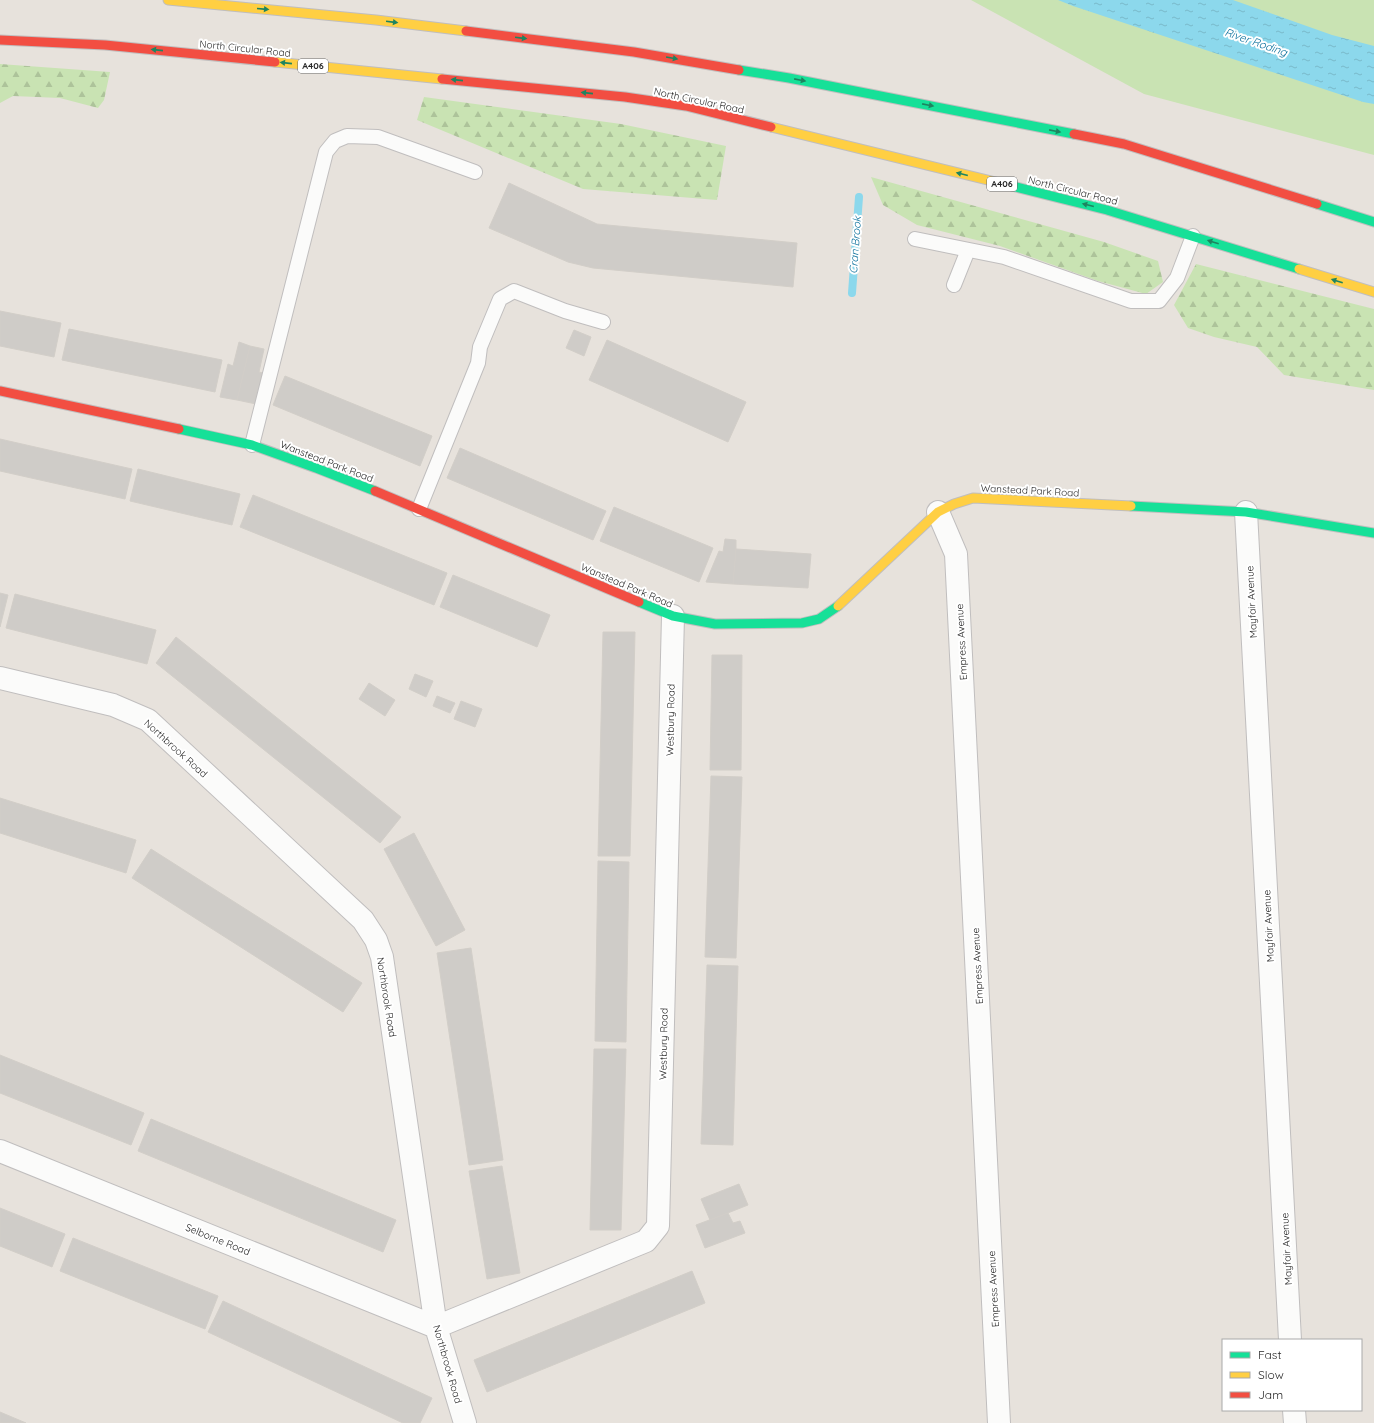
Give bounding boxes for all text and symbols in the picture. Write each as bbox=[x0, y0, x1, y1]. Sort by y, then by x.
one-way arrow bbox=[257, 6, 269, 12]
one-way arrow bbox=[386, 19, 398, 25]
water label: River Roding bbox=[1223, 25, 1290, 60]
one-way arrow bbox=[515, 35, 527, 41]
street label: North Circular Road bbox=[199, 37, 291, 60]
one-way arrow bbox=[151, 47, 163, 54]
one-way arrow bbox=[666, 55, 678, 61]
road number: A406 bbox=[298, 59, 328, 73]
one-way arrow bbox=[280, 60, 292, 66]
one-way arrow bbox=[451, 77, 463, 83]
one-way arrow bbox=[794, 77, 806, 83]
street label: North Circular Road bbox=[653, 85, 745, 116]
one-way arrow bbox=[581, 90, 593, 96]
one-way arrow bbox=[922, 103, 934, 109]
one-way arrow bbox=[1049, 128, 1061, 134]
one-way arrow bbox=[956, 171, 968, 177]
street label: North Circular Road bbox=[1027, 173, 1119, 208]
road number: A406 bbox=[987, 177, 1017, 191]
one-way arrow bbox=[1082, 202, 1094, 208]
water label: Cran Brook bbox=[846, 215, 864, 274]
one-way arrow bbox=[1206, 239, 1218, 245]
one-way arrow bbox=[1330, 278, 1342, 284]
street label: Wanstead Park Road bbox=[278, 438, 375, 485]
street label: Wanstead Park Road bbox=[980, 481, 1080, 500]
street label: Wanstead Park Road bbox=[579, 560, 675, 611]
street label: Mayfair Avenue bbox=[1243, 565, 1260, 639]
street label: Empress Avenue bbox=[953, 603, 970, 680]
street label: Westbury Road bbox=[663, 684, 678, 756]
street label: Northbrook Road bbox=[141, 716, 210, 780]
street label: Mayfair Avenue bbox=[1260, 889, 1277, 963]
street label: Empress Avenue bbox=[969, 927, 986, 1004]
street label: Northbrook Road bbox=[374, 956, 399, 1038]
street label: Westbury Road bbox=[656, 1008, 671, 1080]
street label: Mayfair Avenue bbox=[1278, 1212, 1295, 1286]
street label: Selborne Road bbox=[184, 1221, 252, 1258]
street label: Empress Avenue bbox=[985, 1250, 1002, 1327]
street label: Northbrook Road bbox=[430, 1323, 465, 1405]
legend bbox=[1222, 1339, 1362, 1411]
text: Fast bbox=[1258, 1347, 1282, 1362]
text: Slow bbox=[1258, 1367, 1284, 1382]
text: Jam bbox=[1258, 1387, 1283, 1402]

